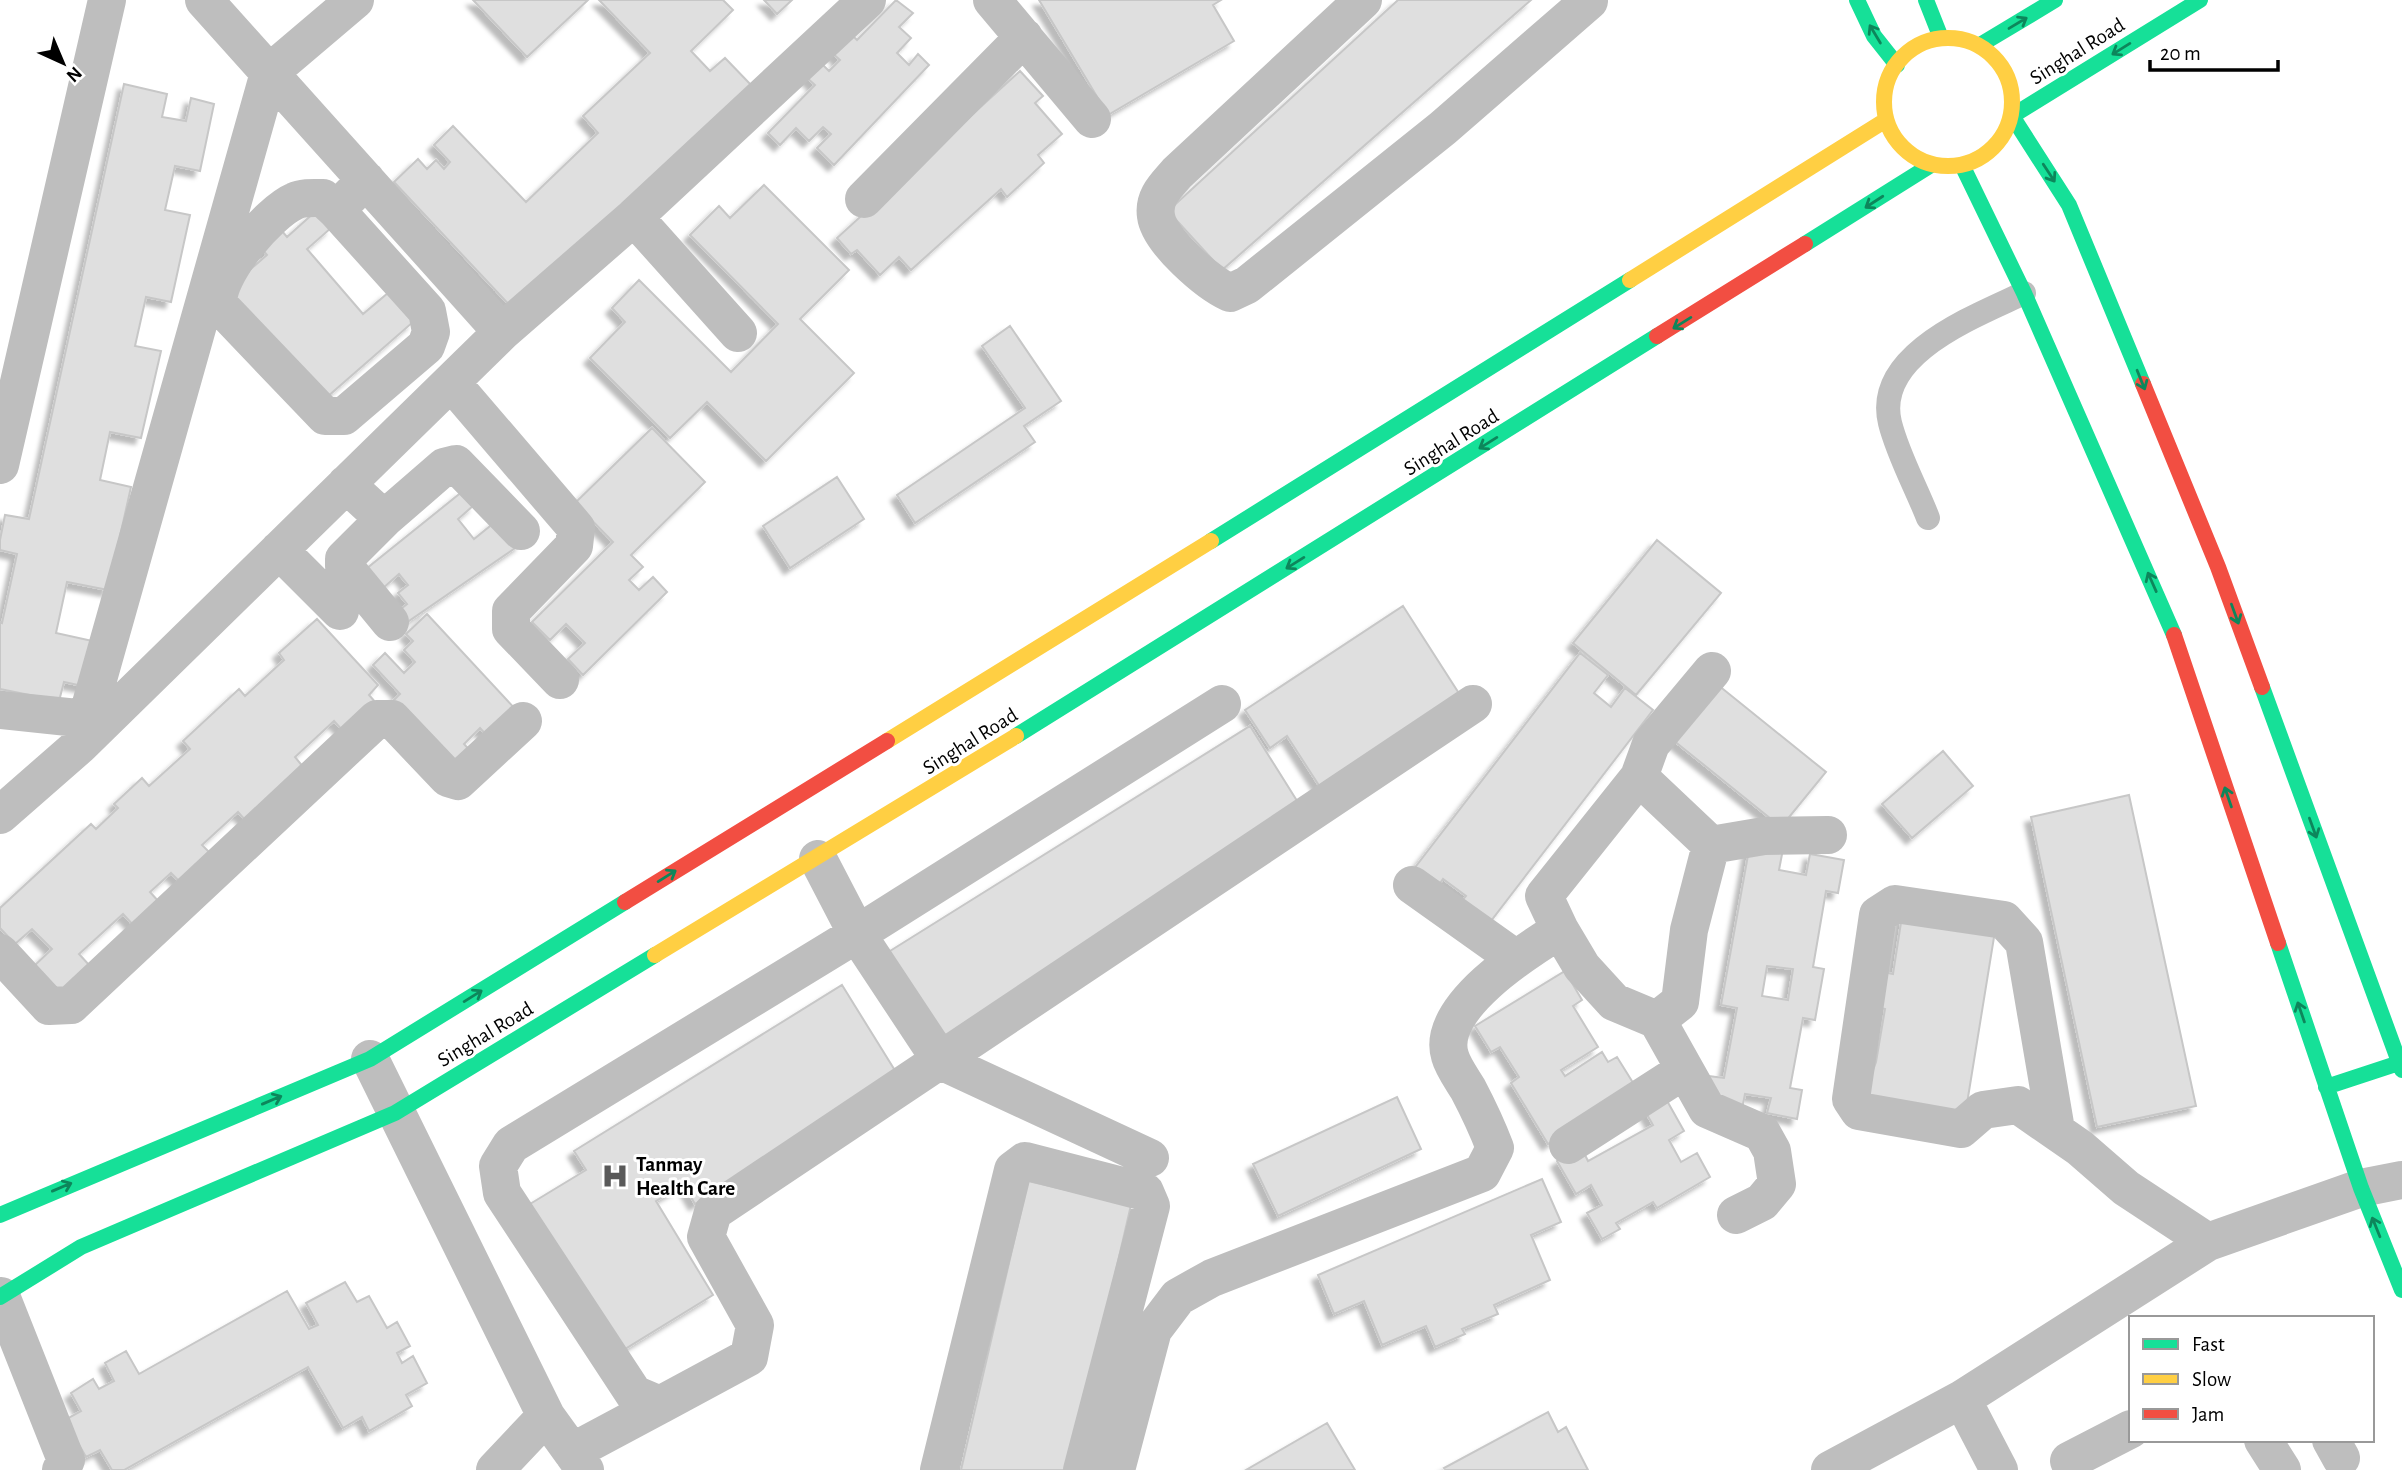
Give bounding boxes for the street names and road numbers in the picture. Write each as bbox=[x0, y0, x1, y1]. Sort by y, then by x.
street label: Singhal Road bbox=[2026, 14, 2128, 89]
street label: Singhal Road bbox=[1400, 405, 1502, 480]
street label: Singhal Road bbox=[919, 704, 1021, 779]
street label: Singhal Road bbox=[434, 998, 537, 1071]

